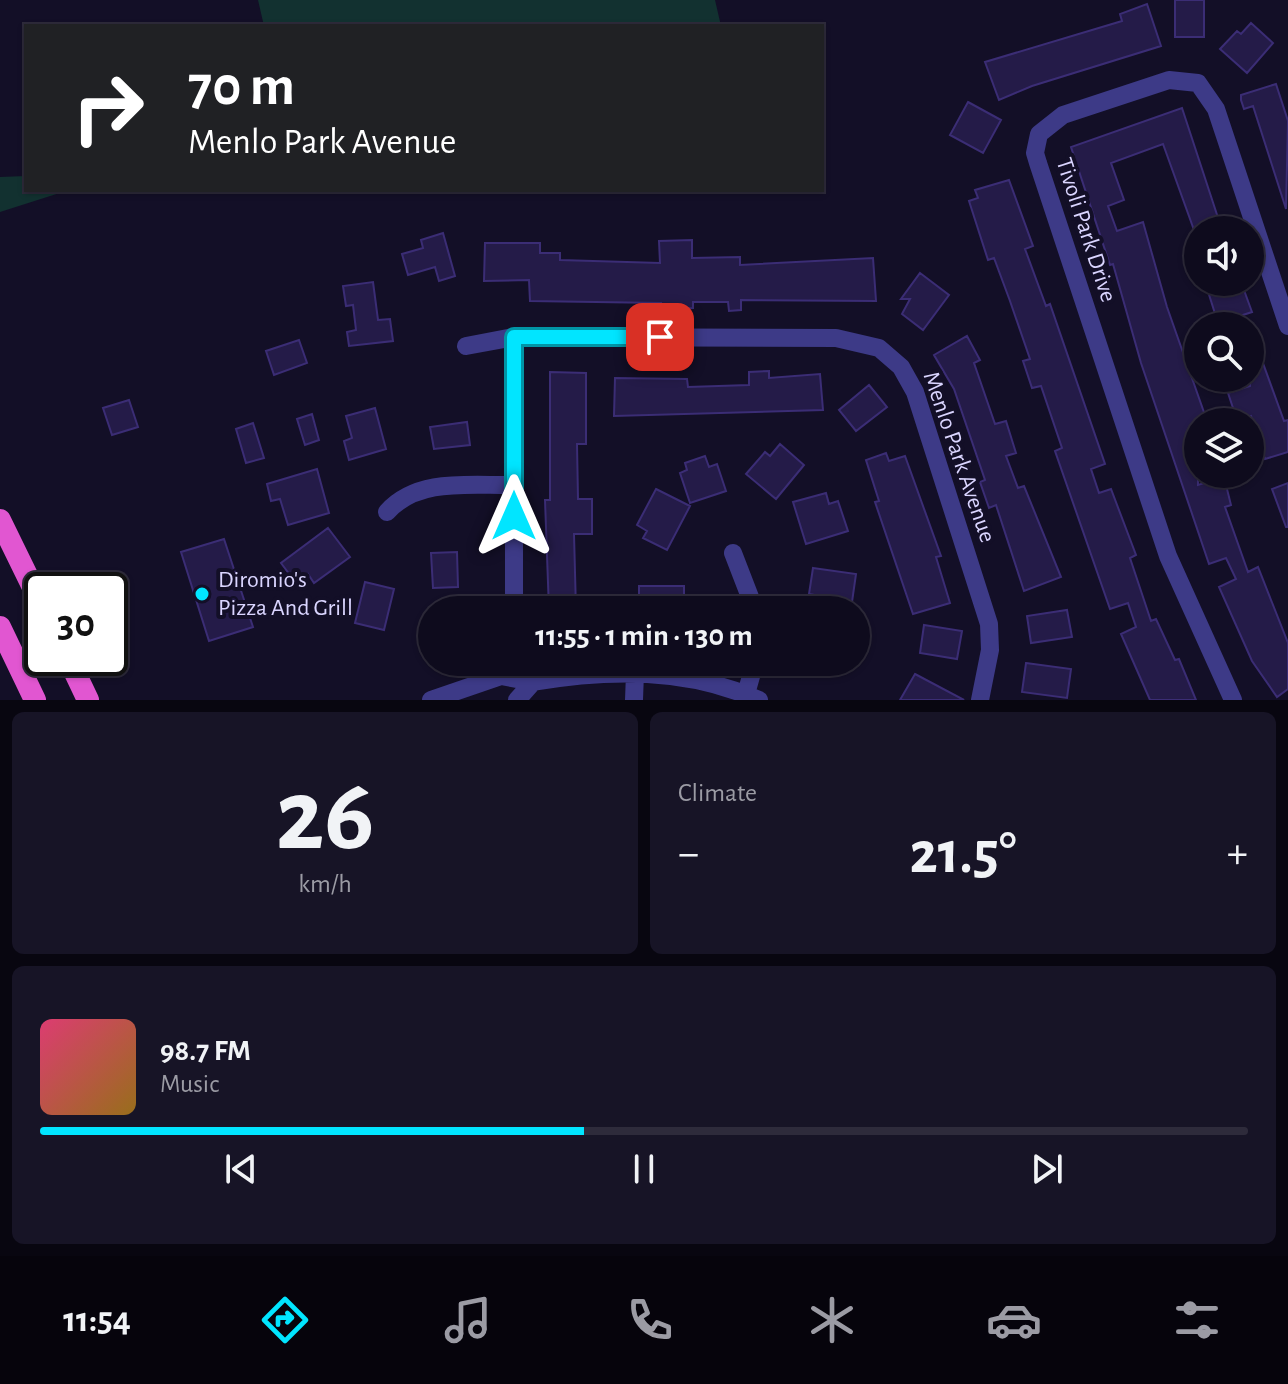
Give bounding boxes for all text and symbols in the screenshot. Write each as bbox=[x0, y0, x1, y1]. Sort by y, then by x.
icon: right bbox=[56, 56, 160, 160]
text: 70 m bbox=[188, 59, 295, 115]
text: Menlo Park Avenue bbox=[188, 124, 456, 160]
street label: Tivoli Park Drive bbox=[1051, 155, 1121, 305]
map controls bbox=[1184, 216, 1264, 488]
button: sound bbox=[1184, 216, 1264, 296]
pin bbox=[626, 303, 694, 371]
button: search bbox=[1184, 312, 1264, 392]
icon: arrive bbox=[638, 315, 682, 359]
street label: Menlo Park Avenue bbox=[919, 369, 999, 545]
button: layers bbox=[1184, 408, 1264, 488]
position arrow bbox=[472, 474, 556, 558]
place label: Diromio's Pizza And Grill bbox=[218, 568, 353, 620]
speed limit sign: 30 bbox=[24, 572, 128, 676]
marker: Diromio's Pizza And Grill bbox=[193, 585, 211, 603]
text: 11:55 · 1 min · 130 m bbox=[535, 621, 753, 651]
text: 26 bbox=[275, 765, 375, 869]
text: Climate bbox=[678, 780, 757, 806]
text: 21.5° bbox=[909, 824, 1017, 884]
text: − bbox=[678, 832, 699, 876]
text: + bbox=[1227, 832, 1248, 876]
text: km/h bbox=[298, 871, 352, 897]
text: 98.7 FM bbox=[160, 1036, 251, 1066]
text: Music bbox=[160, 1071, 219, 1097]
icon: previous bbox=[219, 1147, 263, 1191]
icon: pause bbox=[622, 1147, 666, 1191]
icon: next bbox=[1025, 1147, 1069, 1191]
icon: directions bbox=[257, 1292, 313, 1348]
icon: music bbox=[440, 1292, 496, 1348]
icon: phone bbox=[622, 1292, 678, 1348]
icon: climate bbox=[804, 1292, 860, 1348]
icon: car bbox=[986, 1292, 1042, 1348]
icon: filters bbox=[1169, 1292, 1225, 1348]
text: 11:54 bbox=[63, 1302, 131, 1338]

